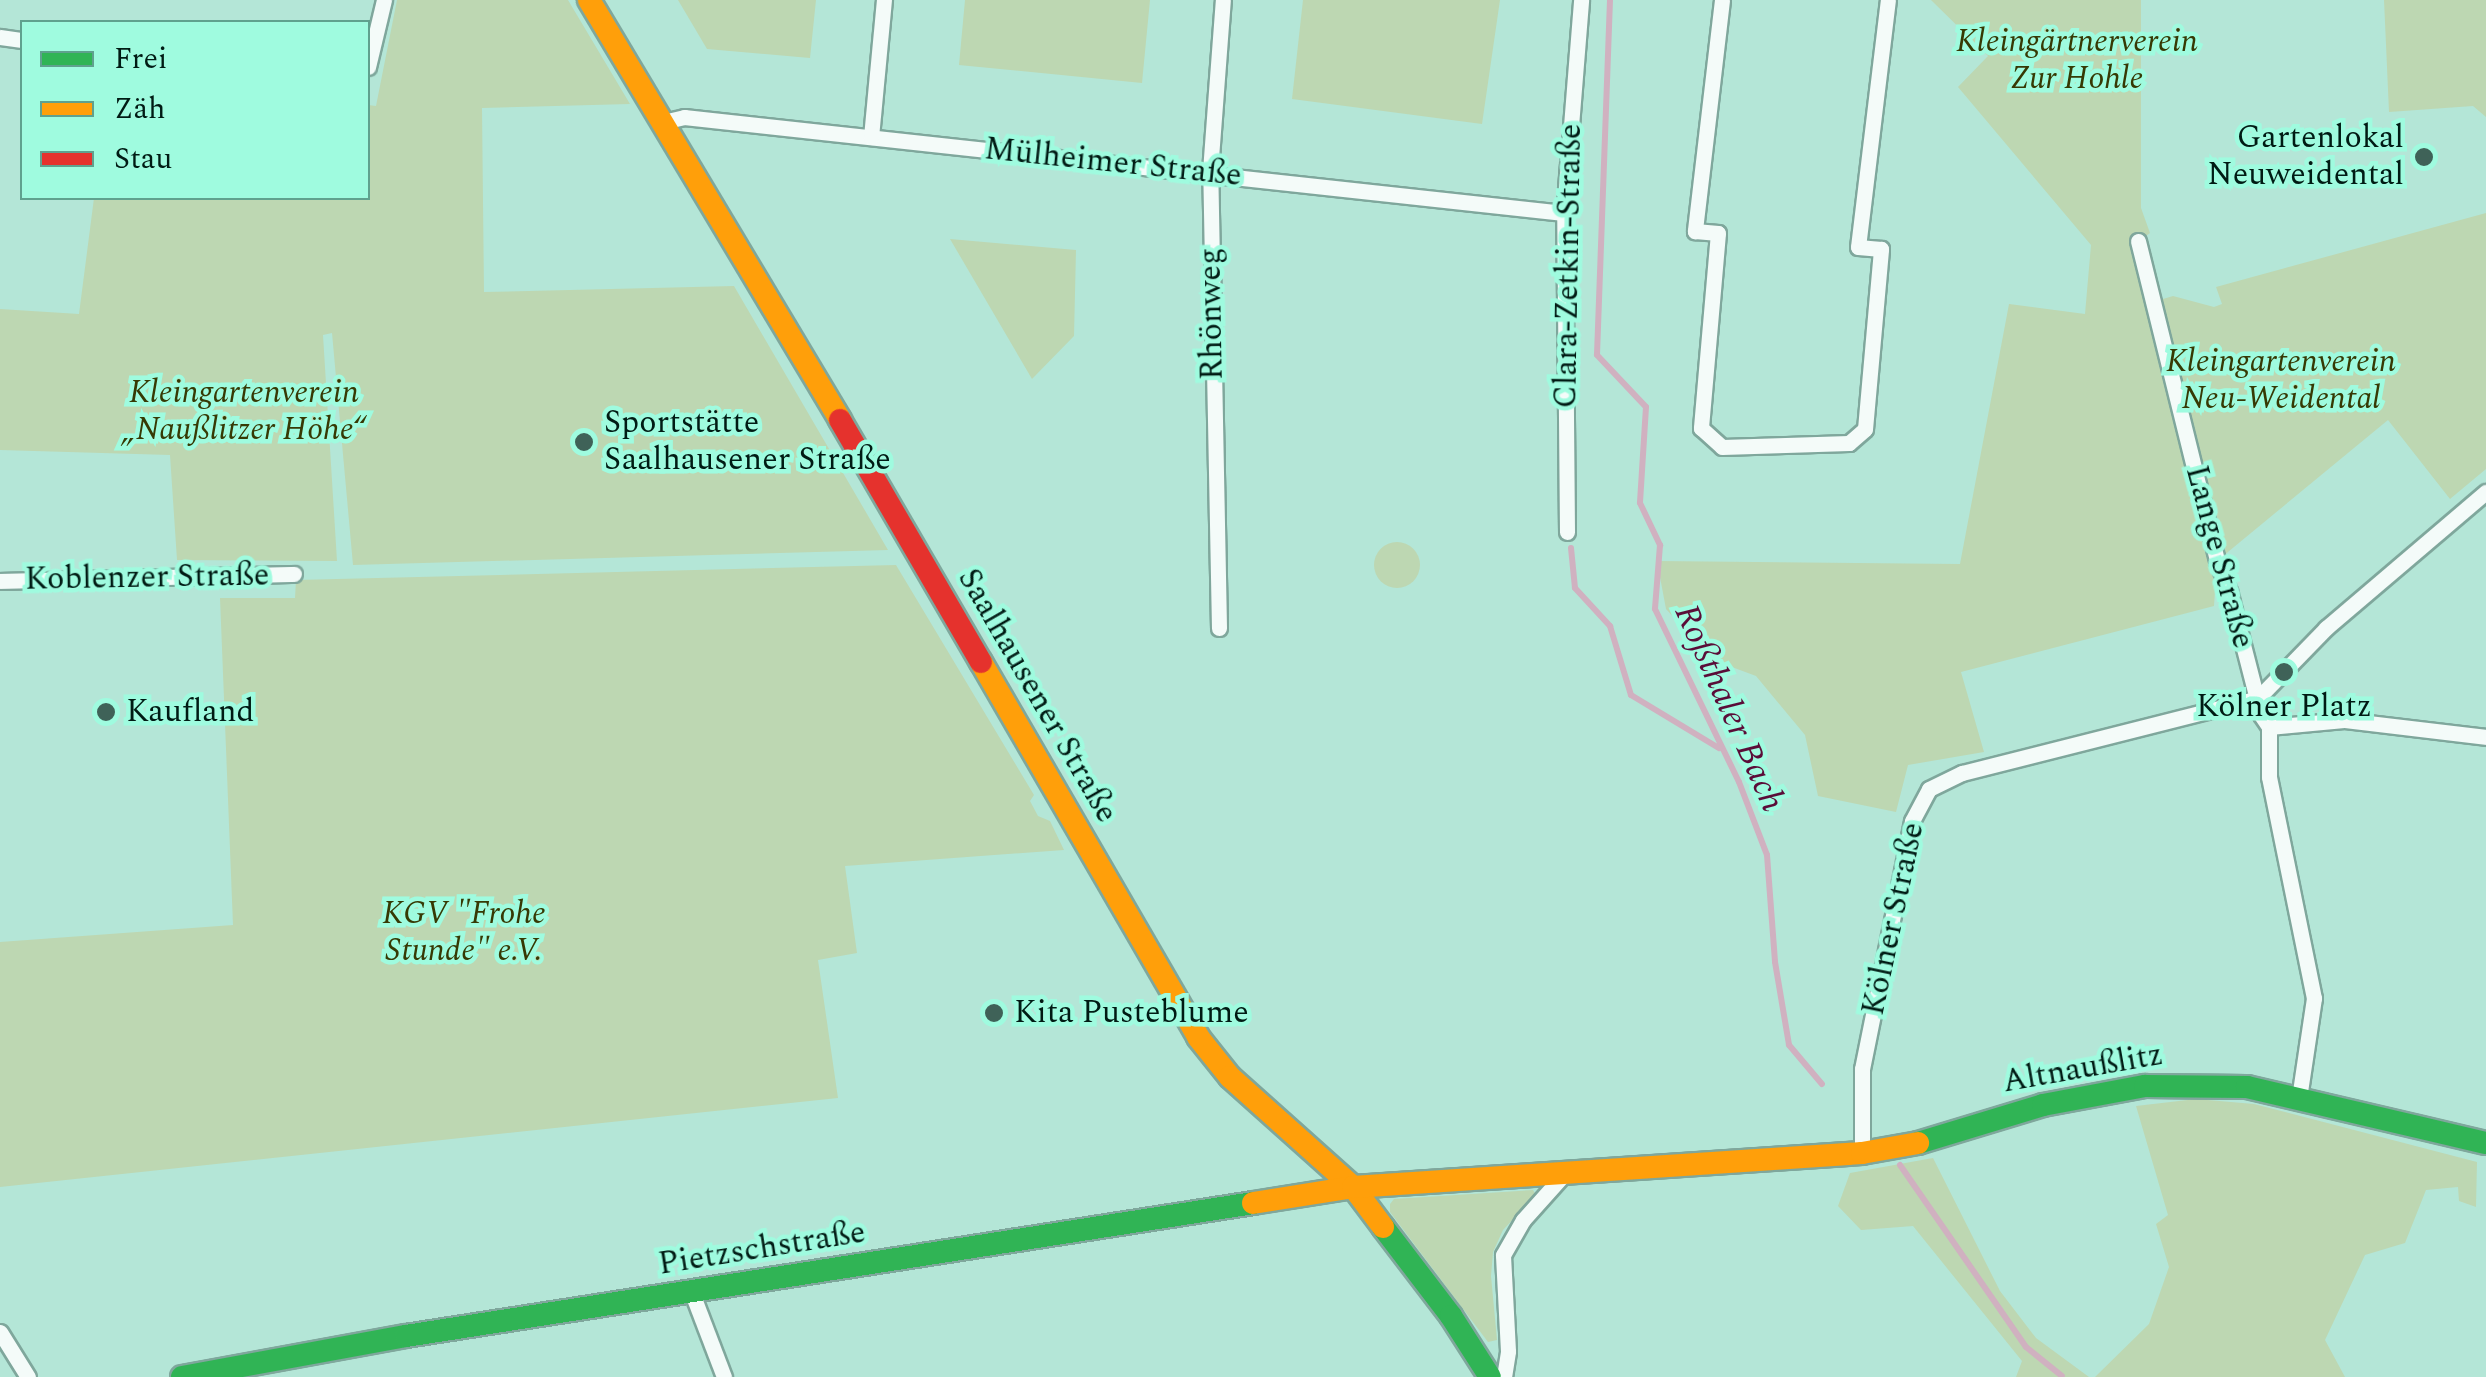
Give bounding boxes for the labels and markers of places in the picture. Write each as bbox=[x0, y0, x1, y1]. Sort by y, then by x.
place label: Gartenlokal Neuweidental bbox=[2207, 120, 2404, 195]
marker: Gartenlokal Neuweidental bbox=[2413, 146, 2435, 168]
place label: Sportstätte Saalhausener Straße bbox=[604, 405, 891, 480]
marker: Sportstätte Saalhausener Straße bbox=[573, 431, 595, 453]
marker: Kölner Platz bbox=[2273, 661, 2295, 683]
place label: Kölner Platz bbox=[2196, 688, 2372, 726]
place label: Kaufland bbox=[126, 693, 254, 731]
marker: Kaufland bbox=[95, 701, 117, 723]
place label: Kita Pusteblume bbox=[1014, 994, 1249, 1032]
marker: Kita Pusteblume bbox=[983, 1002, 1005, 1024]

